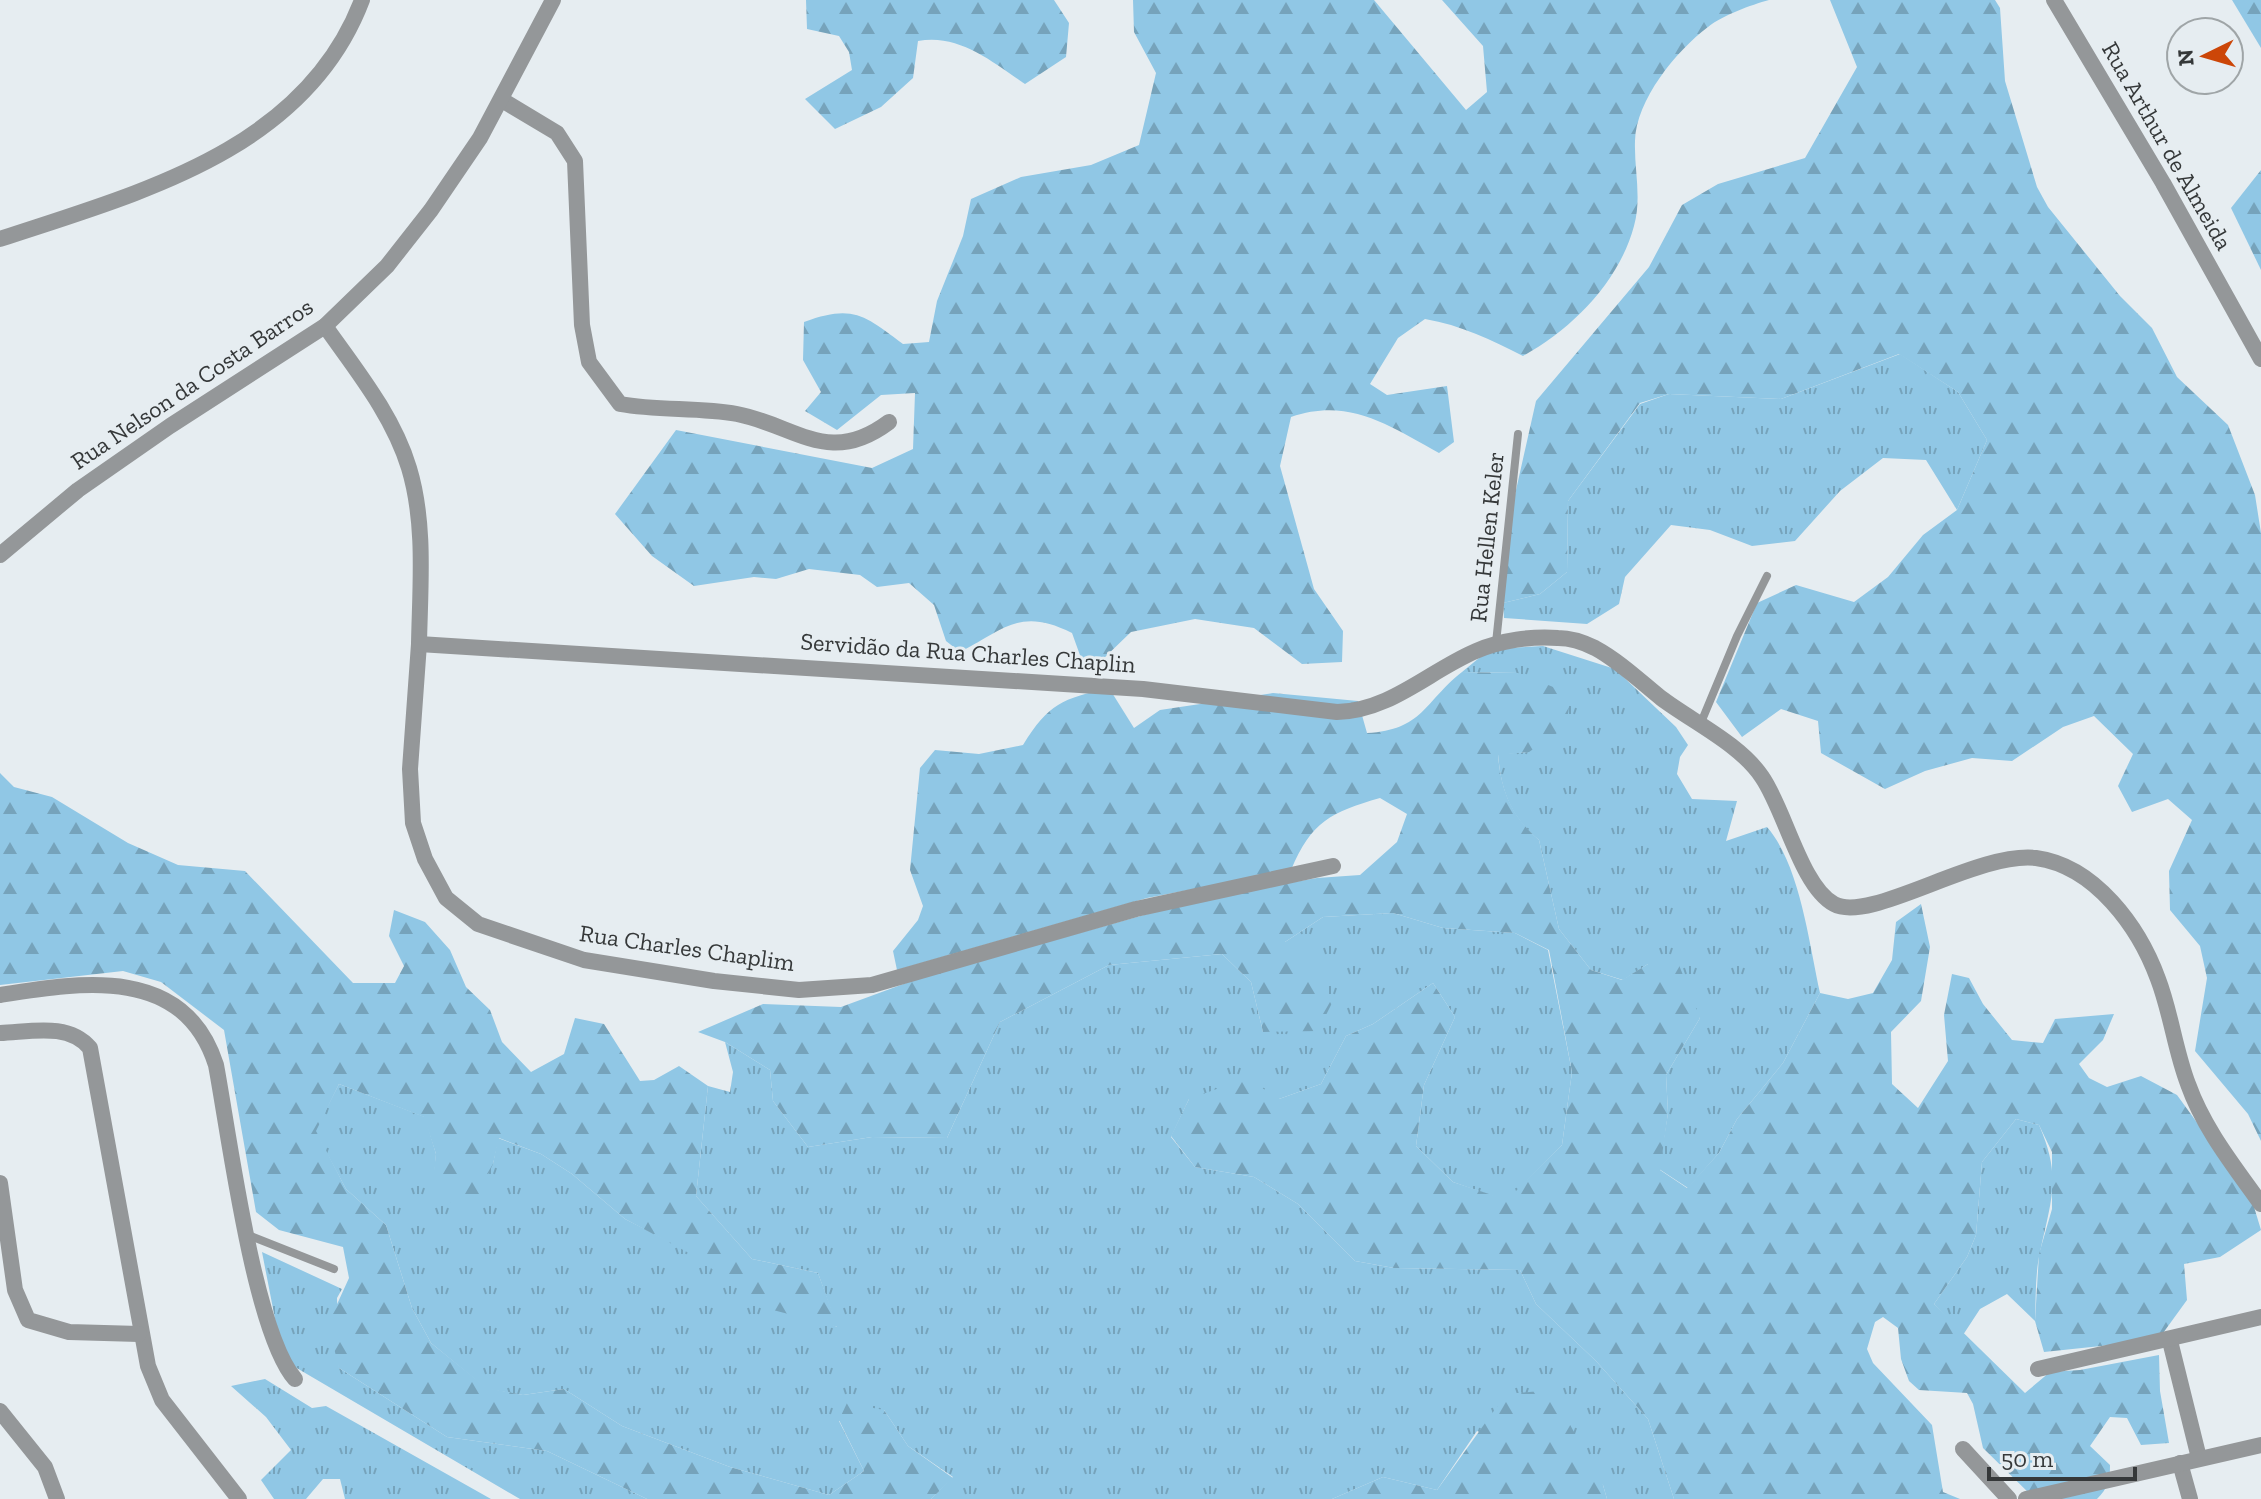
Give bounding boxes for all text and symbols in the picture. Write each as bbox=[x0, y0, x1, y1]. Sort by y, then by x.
north arrow bbox=[2165, 16, 2245, 96]
street label: Rua Arthur de Almeida bbox=[2096, 36, 2239, 255]
text: N bbox=[2171, 48, 2200, 67]
street label: Rua Nelson da Costa Barros bbox=[65, 292, 318, 476]
street label: Rua Hellen Keler bbox=[1463, 450, 1510, 624]
street label: Servidão da Rua Charles Chaplin bbox=[800, 626, 1137, 679]
street label: Rua Charles Chaplim bbox=[578, 918, 797, 977]
scale bar bbox=[1989, 1431, 2135, 1481]
text: 50 m bbox=[2001, 1444, 2054, 1473]

